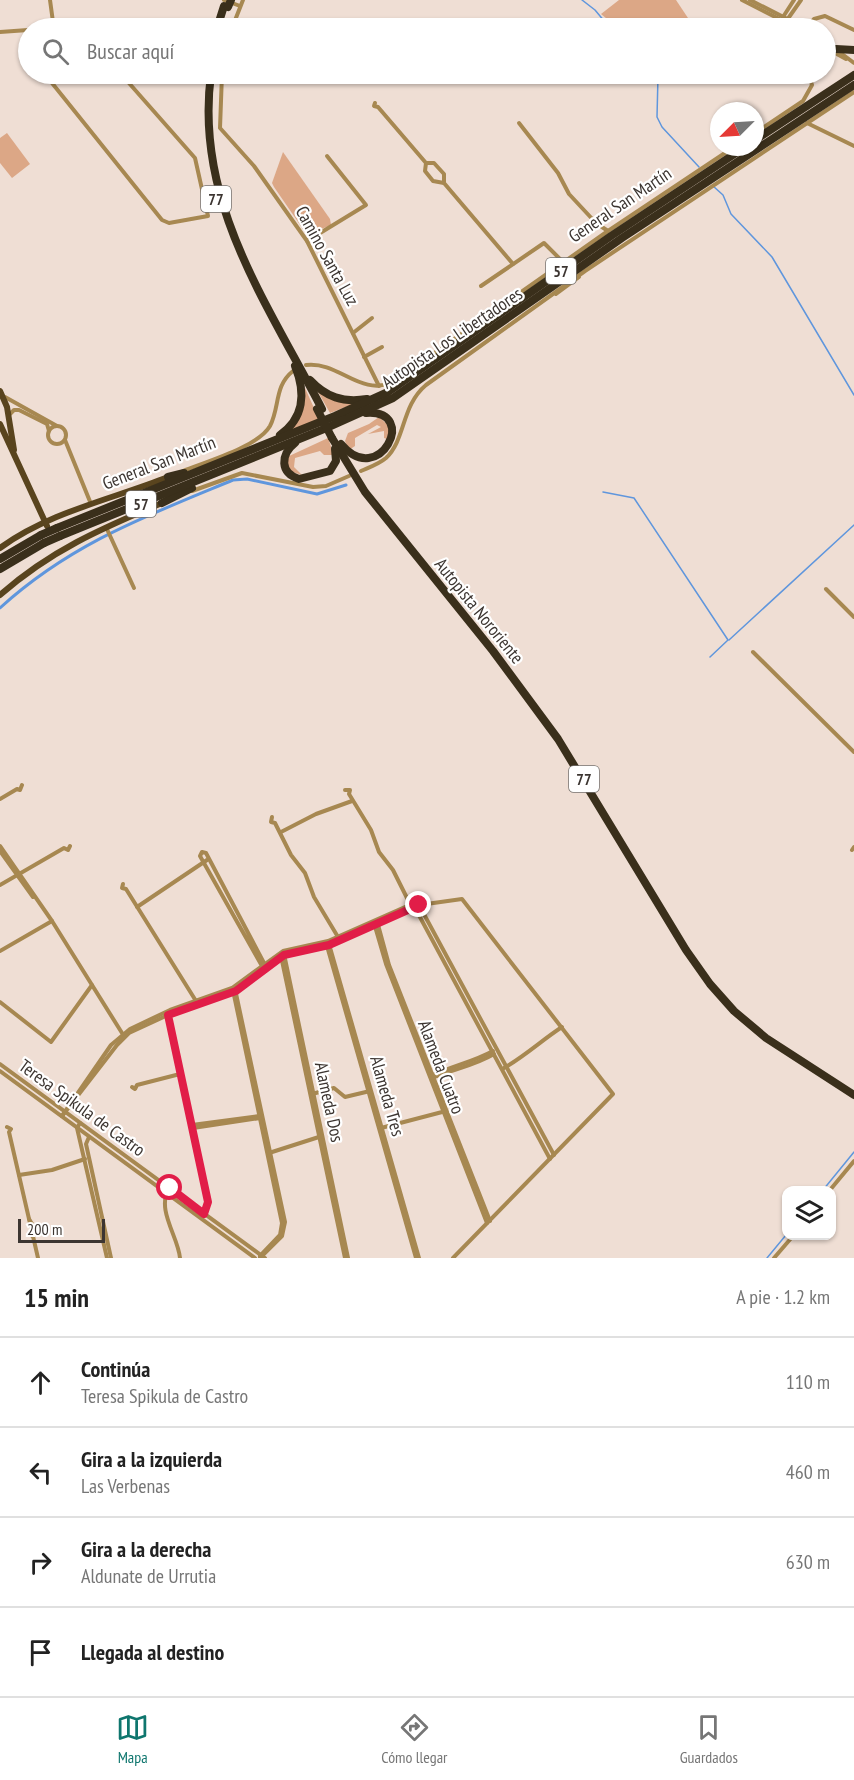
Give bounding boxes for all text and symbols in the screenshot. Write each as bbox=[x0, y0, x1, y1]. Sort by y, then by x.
search box bbox=[18, 18, 836, 84]
icon: search bbox=[39, 35, 72, 68]
text: Buscar aquí bbox=[87, 37, 174, 65]
north arrow bbox=[710, 102, 764, 156]
street label: General San Martín bbox=[564, 162, 676, 247]
road number: 77 bbox=[201, 186, 231, 212]
street label: Camino Santa Luz bbox=[291, 202, 364, 310]
road number: 57 bbox=[546, 258, 576, 284]
street label: Autopista Los Libertadores bbox=[377, 282, 527, 393]
street label: General San Martín bbox=[99, 430, 219, 495]
road number: 57 bbox=[126, 491, 156, 517]
street label: Autopista Nororiente bbox=[430, 553, 529, 668]
road number: 77 bbox=[569, 766, 599, 792]
route end bbox=[405, 891, 431, 917]
street label: Alameda Cuatro bbox=[413, 1017, 470, 1117]
street label: Alameda Tres bbox=[365, 1053, 410, 1139]
street label: Teresa Spikula de Castro bbox=[15, 1054, 150, 1161]
street label: Alameda Dos bbox=[310, 1060, 349, 1144]
route start bbox=[156, 1174, 182, 1200]
map controls bbox=[782, 1186, 836, 1240]
button: layers bbox=[782, 1186, 836, 1240]
scale bar bbox=[18, 1216, 105, 1244]
text: 200 m bbox=[27, 1219, 62, 1239]
text: 15 min bbox=[24, 1281, 89, 1314]
text: A pie · 1.2 km bbox=[736, 1284, 830, 1310]
text: Continúa bbox=[81, 1355, 150, 1383]
icon: ahead bbox=[24, 1366, 57, 1399]
text: 110 m bbox=[786, 1369, 830, 1395]
text: Teresa Spikula de Castro bbox=[81, 1383, 248, 1409]
text: Gira a la izquierda bbox=[81, 1445, 222, 1473]
icon: left bbox=[24, 1456, 57, 1489]
text: 460 m bbox=[786, 1459, 830, 1485]
text: Las Verbenas bbox=[81, 1473, 170, 1499]
text: Gira a la derecha bbox=[81, 1535, 211, 1563]
icon: right bbox=[24, 1546, 57, 1579]
text: 630 m bbox=[786, 1549, 830, 1575]
text: Aldunate de Urrutia bbox=[81, 1563, 216, 1589]
icon: arrive bbox=[24, 1636, 57, 1669]
text: Llegada al destino bbox=[81, 1638, 224, 1666]
tab: Mapa bbox=[116, 1711, 149, 1767]
tab: Cómo llegar bbox=[381, 1711, 447, 1767]
tab: Guardados bbox=[680, 1711, 738, 1767]

